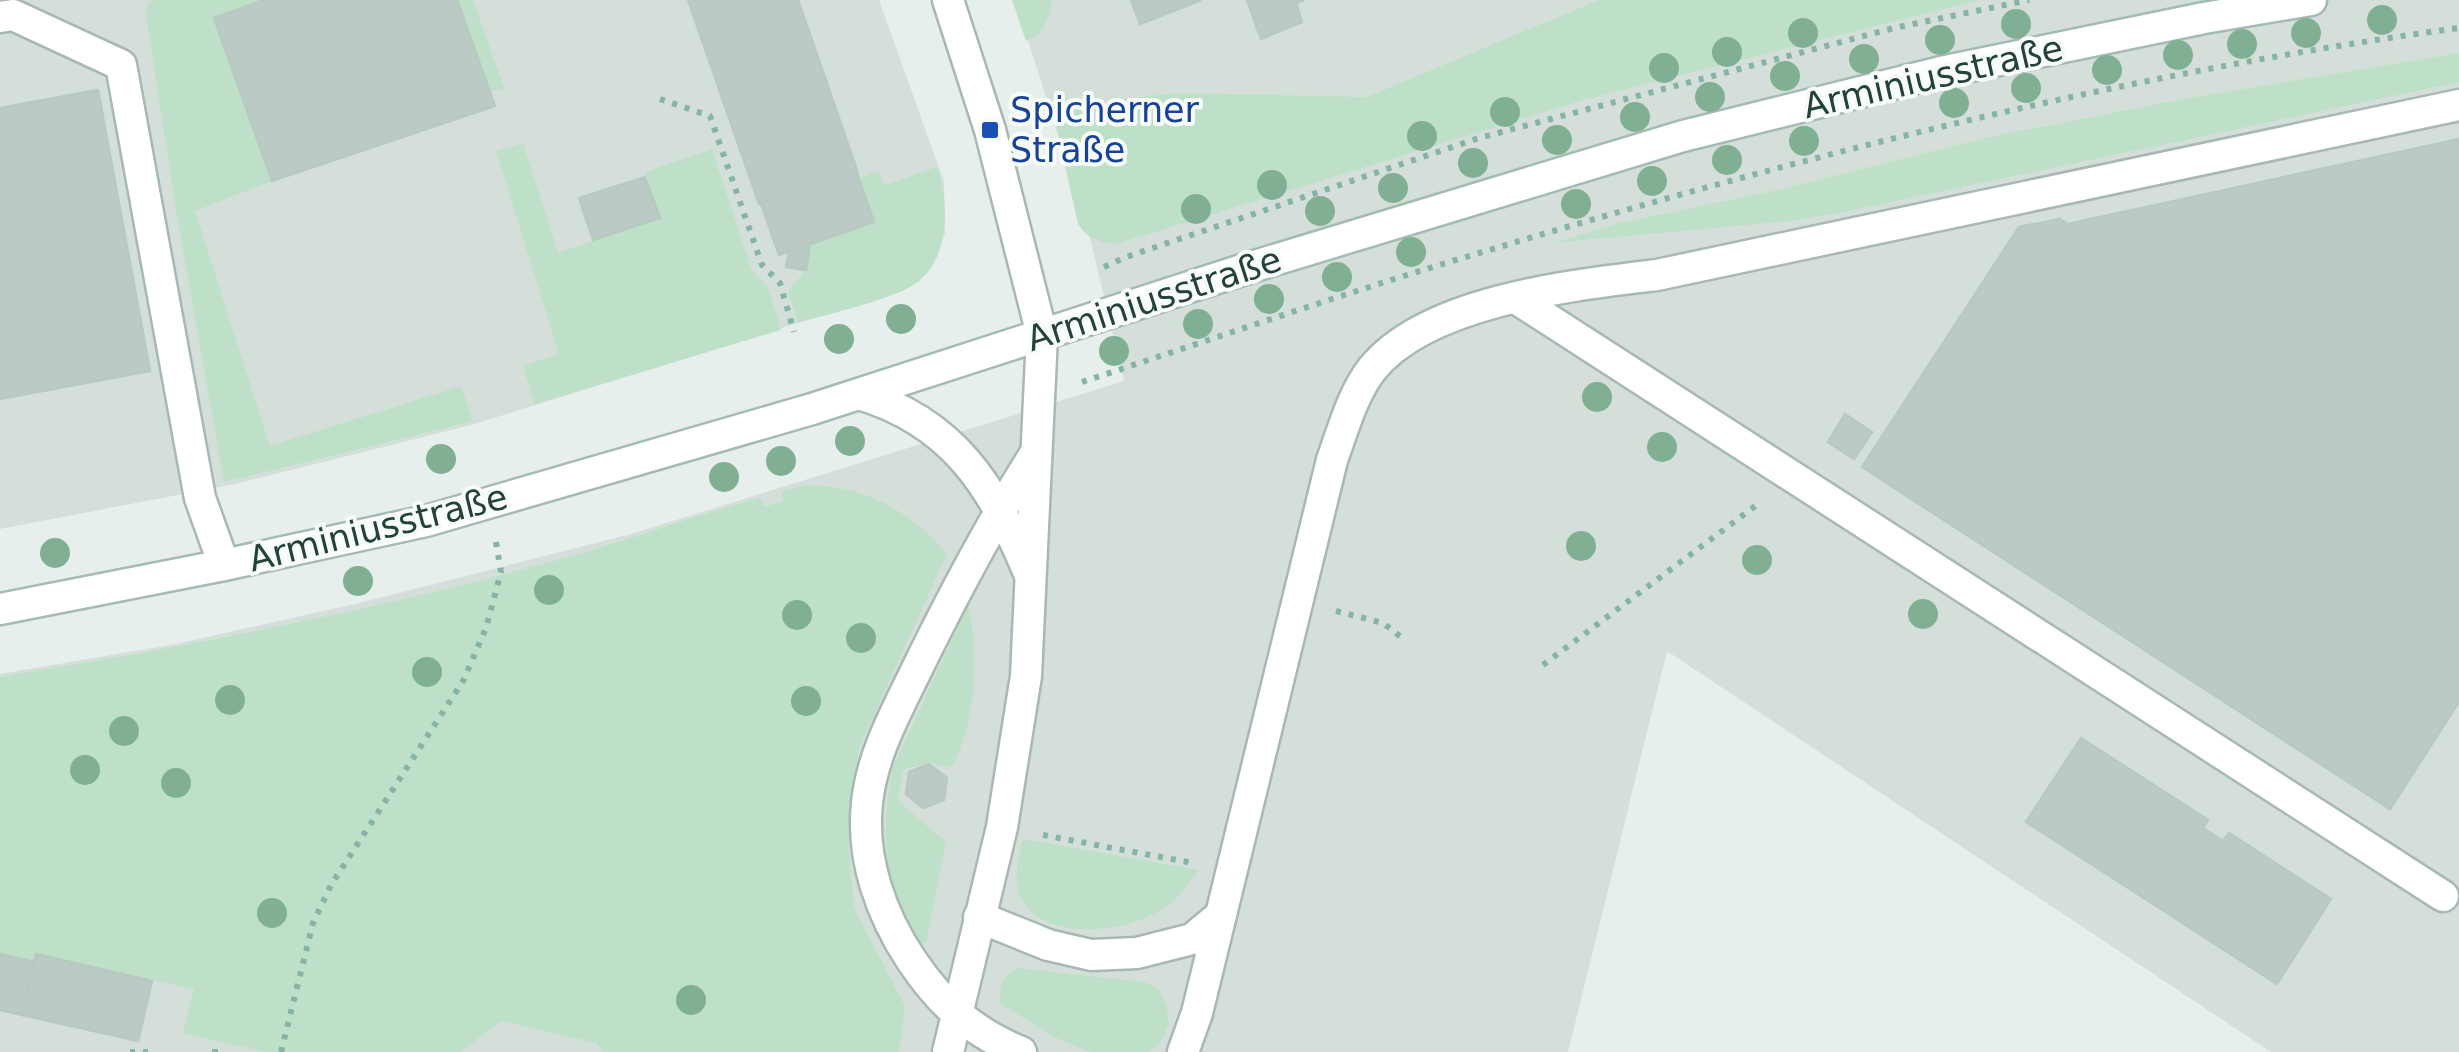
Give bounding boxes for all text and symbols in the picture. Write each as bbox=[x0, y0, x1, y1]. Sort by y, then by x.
street label: Arminiusstraße bbox=[1799, 28, 2067, 126]
place label: Spicherner Straße bbox=[1010, 90, 1200, 170]
marker: Spicherner Straße bbox=[979, 119, 1001, 141]
street label: Arminiusstraße bbox=[1022, 239, 1286, 359]
street label: Arminiusstraße bbox=[244, 477, 512, 579]

